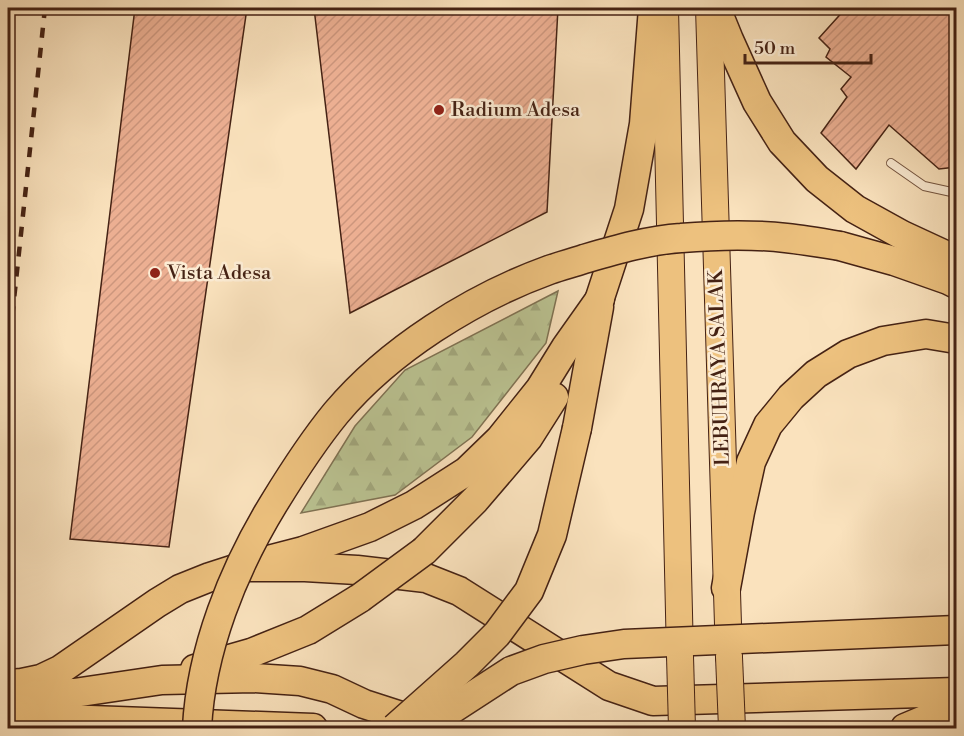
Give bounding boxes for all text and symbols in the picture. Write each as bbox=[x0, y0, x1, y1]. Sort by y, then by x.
scale bar bbox=[745, 27, 871, 65]
text: 50 m bbox=[754, 37, 796, 60]
place label: Radium Adesa bbox=[451, 98, 581, 123]
marker: Radium Adesa bbox=[432, 103, 446, 117]
place label: Vista Adesa bbox=[166, 261, 272, 286]
marker: Vista Adesa bbox=[148, 266, 162, 280]
street label: LEBUHRAYA SALAK bbox=[704, 268, 736, 466]

